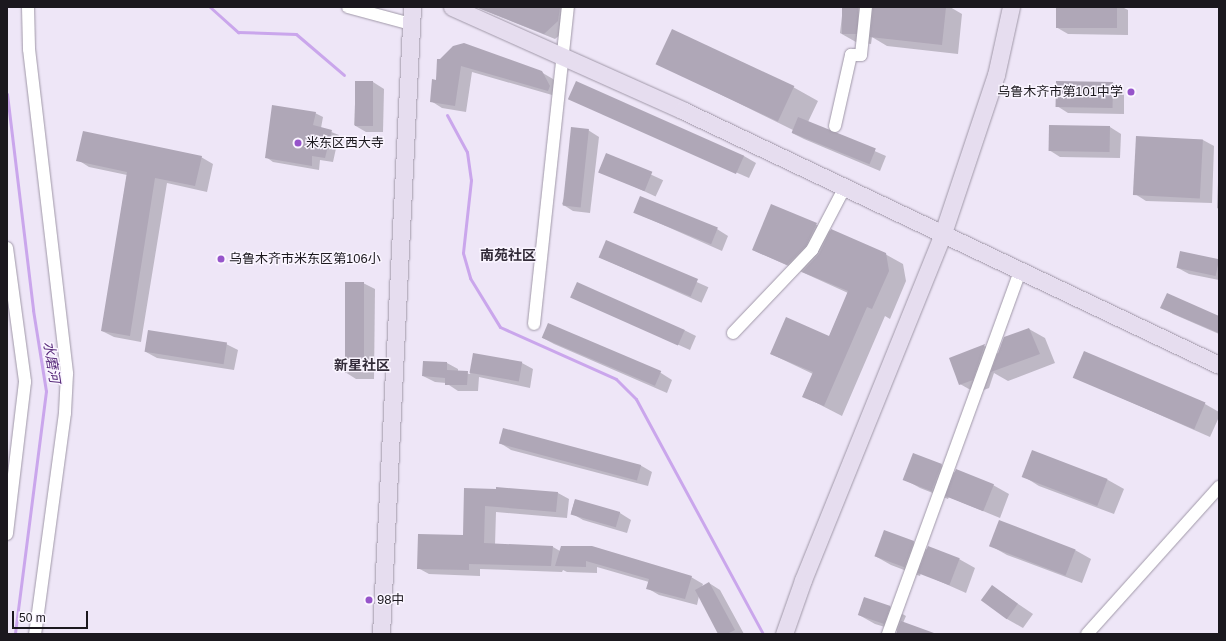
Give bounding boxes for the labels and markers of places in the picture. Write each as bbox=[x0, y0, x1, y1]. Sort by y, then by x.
place label: 乌鲁木齐市第101中学 bbox=[997, 84, 1123, 100]
marker: 乌鲁木齐市第101中学 bbox=[1126, 87, 1136, 97]
place label: 米东区西大寺 bbox=[306, 135, 384, 151]
marker: 米东区西大寺 bbox=[293, 138, 303, 148]
place label: 乌鲁木齐市米东区第106小 bbox=[229, 251, 381, 267]
marker: 乌鲁木齐市米东区第106小 bbox=[216, 254, 226, 264]
place label: 98中 bbox=[377, 592, 404, 608]
marker: 98中 bbox=[364, 595, 374, 605]

